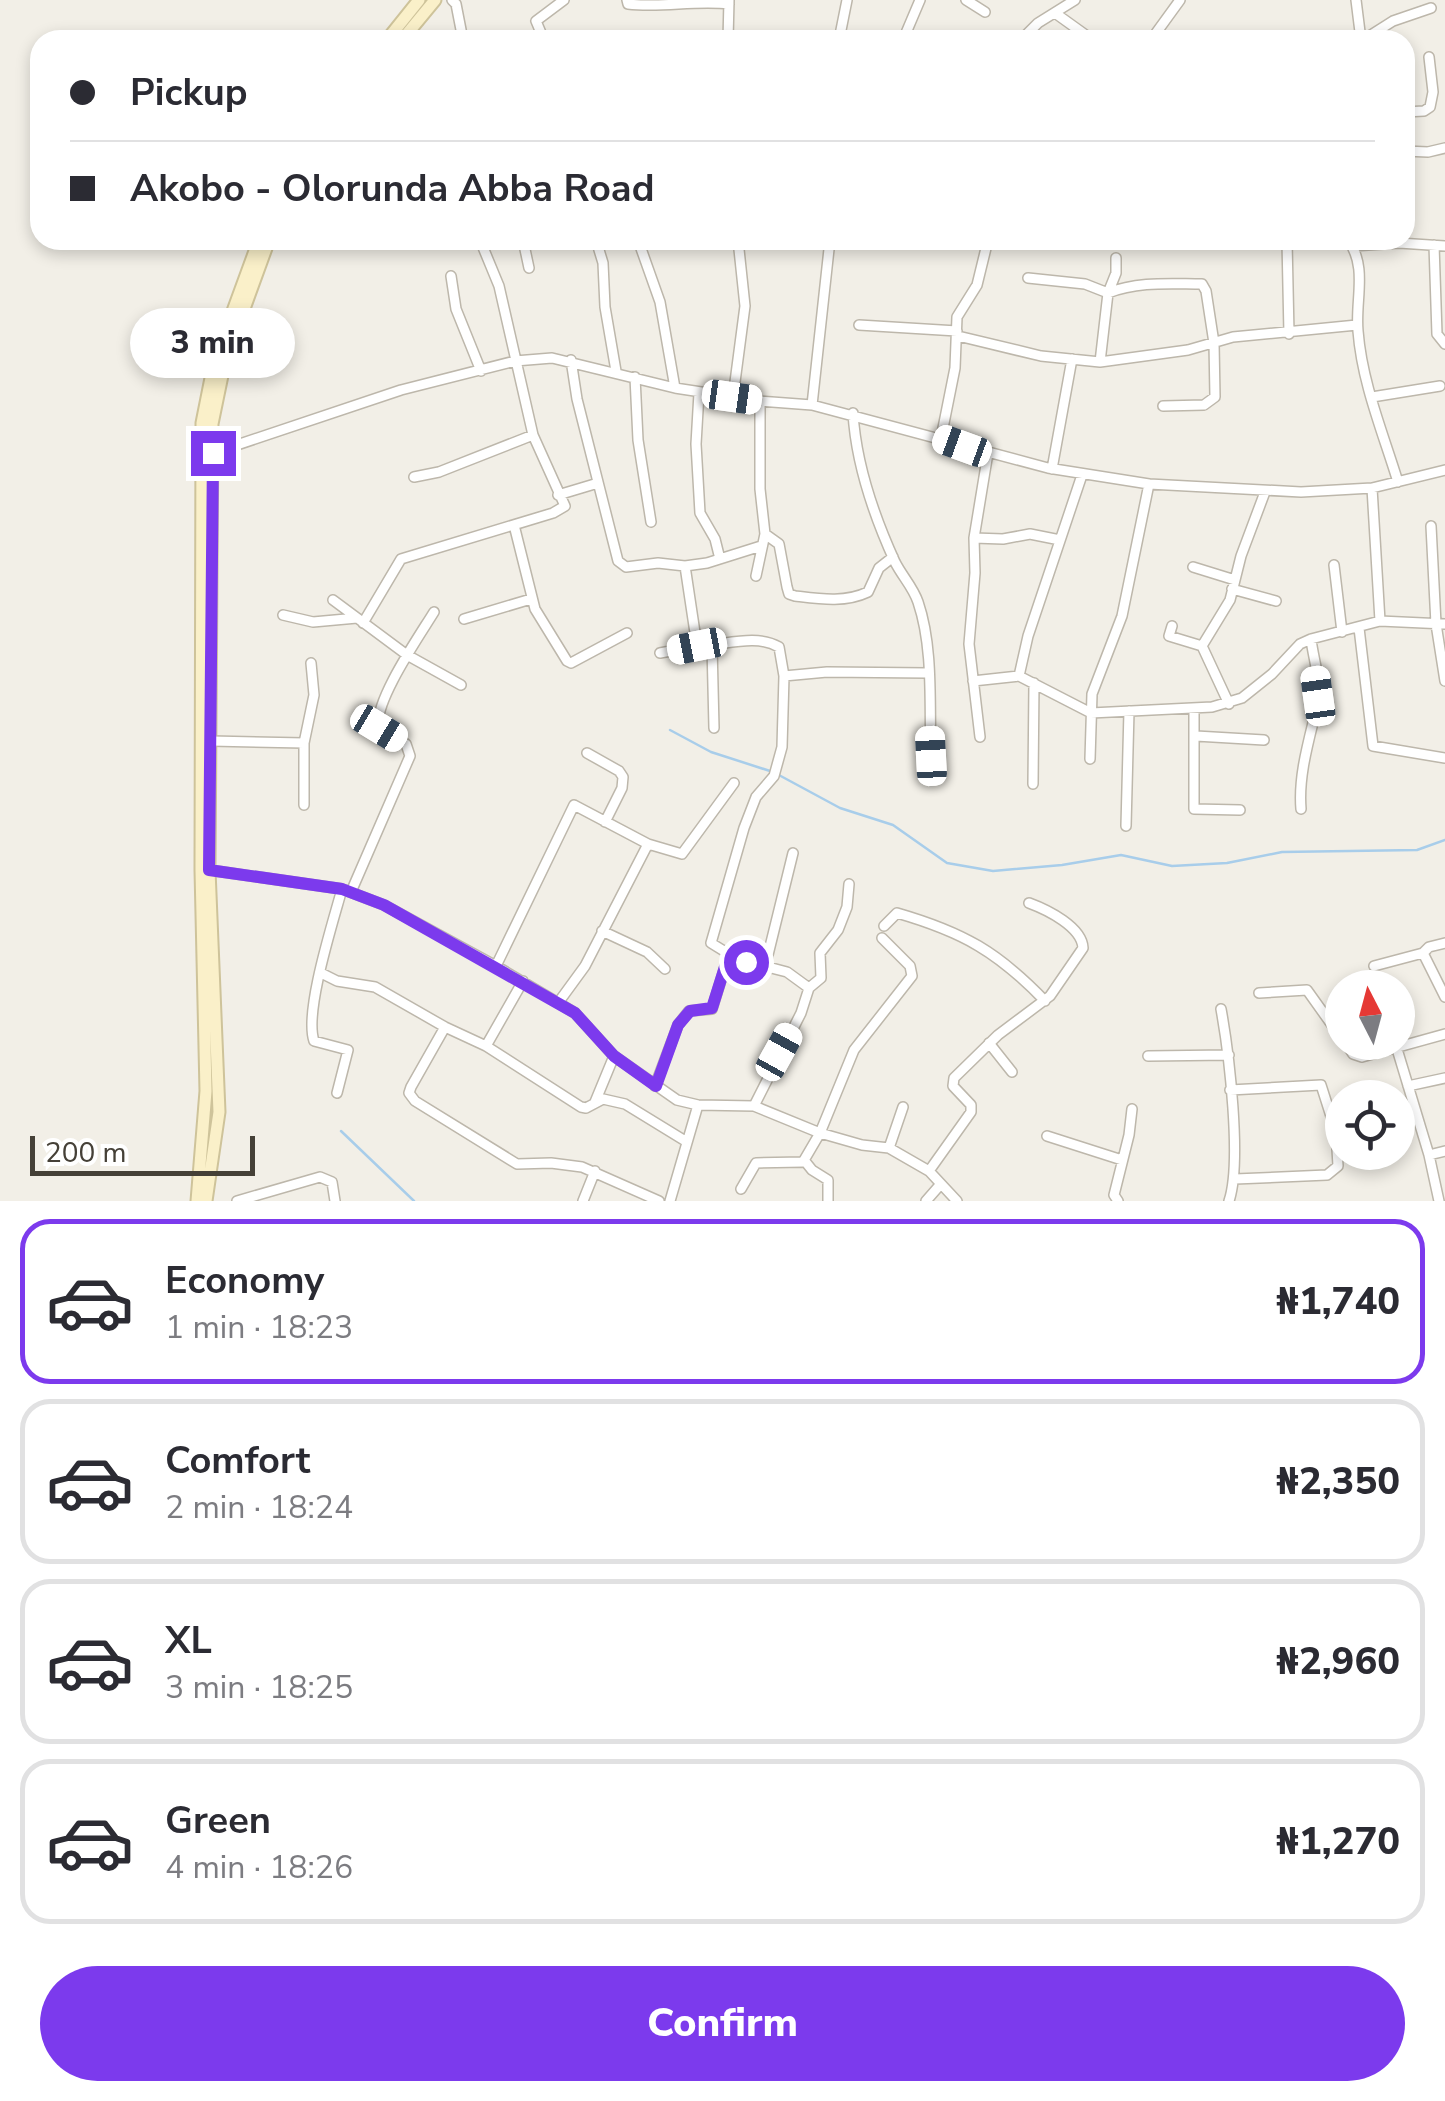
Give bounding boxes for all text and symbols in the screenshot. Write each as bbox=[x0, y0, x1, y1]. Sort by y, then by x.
text: Pickup bbox=[130, 67, 248, 118]
text: Akobo - Olorunda Abba Road bbox=[130, 163, 654, 214]
callout: 3 min bbox=[130, 308, 296, 378]
text: 3 min bbox=[170, 321, 255, 364]
car bbox=[700, 378, 764, 416]
car bbox=[929, 422, 995, 470]
route end bbox=[191, 431, 236, 476]
car bbox=[665, 626, 729, 666]
car bbox=[1299, 664, 1337, 728]
car bbox=[346, 700, 412, 756]
car bbox=[914, 725, 948, 787]
route start bbox=[724, 940, 769, 985]
north arrow bbox=[1325, 970, 1415, 1060]
map controls bbox=[1325, 970, 1415, 1170]
car bbox=[751, 1018, 807, 1086]
button: locate bbox=[1325, 1080, 1415, 1170]
scale bar bbox=[30, 1131, 255, 1176]
text: 200 m bbox=[45, 1134, 127, 1172]
text: Economy bbox=[165, 1255, 324, 1306]
icon: car bbox=[45, 1257, 135, 1347]
text: ₦1,740 bbox=[1276, 1276, 1400, 1327]
text: 1 min · 18:23 bbox=[165, 1306, 353, 1349]
text: Comfort bbox=[165, 1435, 310, 1486]
icon: car bbox=[45, 1437, 135, 1527]
text: ₦2,350 bbox=[1276, 1456, 1400, 1507]
text: 2 min · 18:24 bbox=[165, 1486, 353, 1529]
text: XL bbox=[165, 1615, 212, 1666]
icon: car bbox=[45, 1617, 135, 1707]
text: ₦2,960 bbox=[1276, 1636, 1400, 1687]
text: 3 min · 18:25 bbox=[165, 1666, 353, 1709]
text: Green bbox=[165, 1795, 271, 1846]
icon: car bbox=[45, 1797, 135, 1887]
text: ₦1,270 bbox=[1276, 1816, 1400, 1867]
text: 4 min · 18:26 bbox=[165, 1846, 353, 1889]
button: Confirm bbox=[40, 1966, 1405, 2081]

